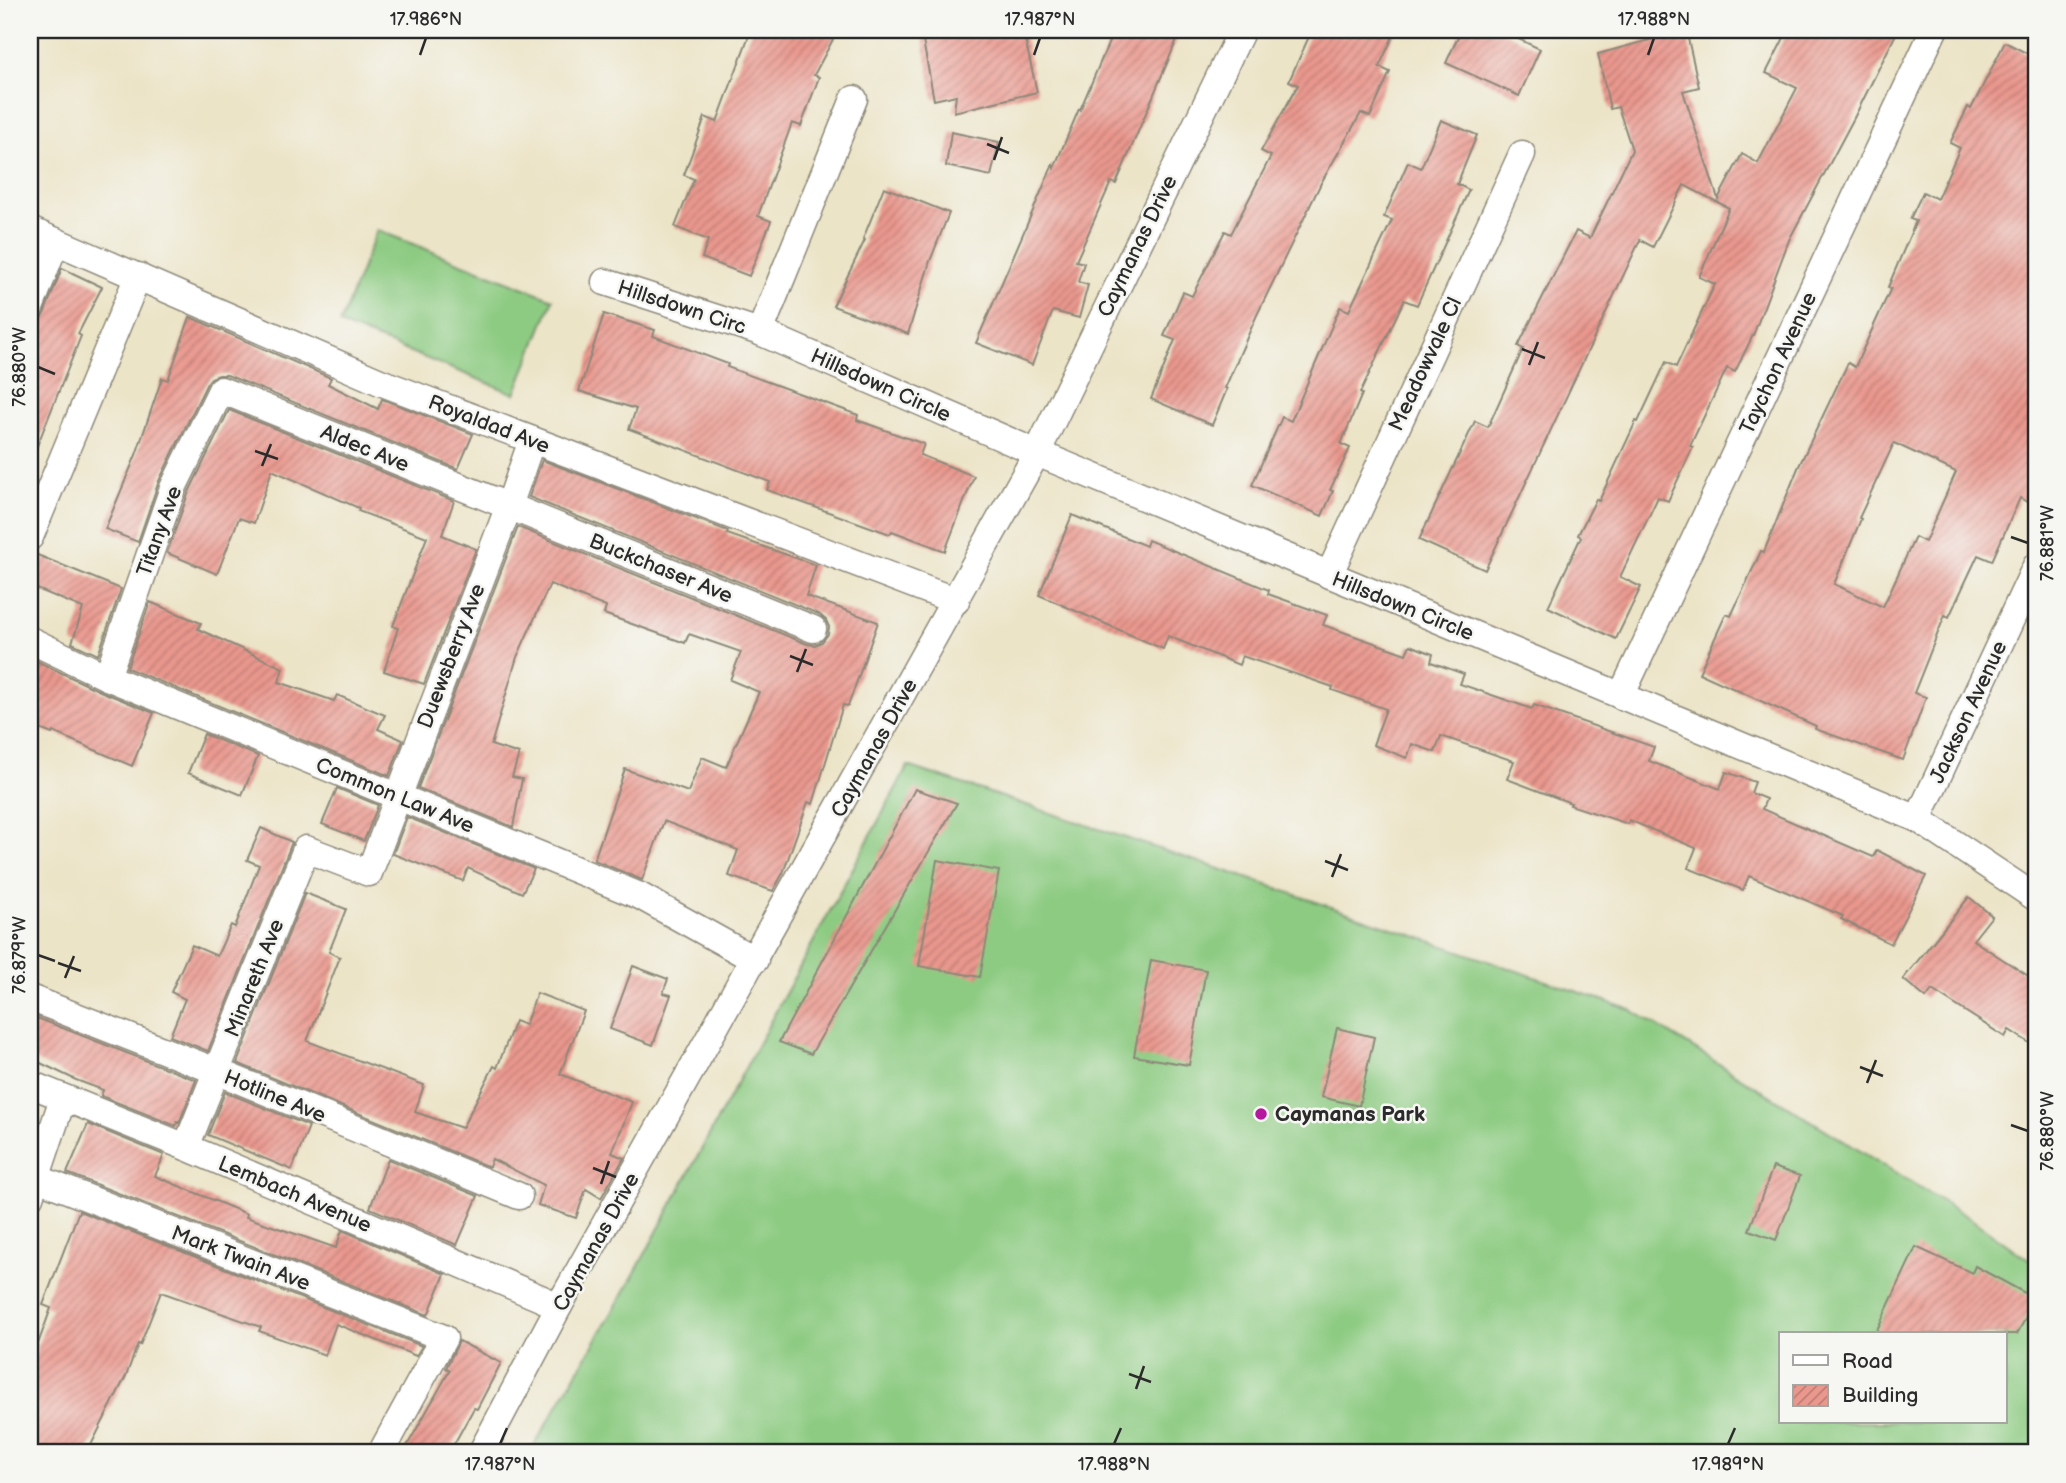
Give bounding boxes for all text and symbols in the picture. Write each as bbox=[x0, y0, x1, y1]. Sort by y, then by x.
text: 17.986°N bbox=[390, 9, 462, 30]
text: 17.987°N bbox=[1005, 9, 1075, 30]
text: 17.988°N bbox=[1618, 9, 1690, 30]
street label: Caymanas Drive bbox=[1092, 171, 1183, 321]
street label: Hillsdown Circ bbox=[614, 275, 749, 340]
street label: Taychon Avenue bbox=[1735, 288, 1822, 438]
street label: Meadowvale Cl bbox=[1384, 293, 1467, 435]
text: 76.880°W bbox=[9, 327, 30, 407]
street label: Hillsdown Circle bbox=[807, 343, 955, 428]
street label: Royaldad Ave bbox=[425, 390, 553, 459]
street label: Aldec Ave bbox=[317, 419, 413, 478]
street label: Titany Ave bbox=[132, 482, 187, 580]
text: 76.881°W bbox=[2037, 504, 2058, 581]
street label: Buckchaser Ave bbox=[585, 528, 736, 609]
street label: Hillsdown Circle bbox=[1328, 567, 1477, 646]
street label: Duewsberry Ave bbox=[412, 580, 491, 732]
street label: Jackson Avenue bbox=[1925, 637, 2012, 787]
street label: Caymanas Drive bbox=[826, 675, 923, 822]
street label: Common Law Ave bbox=[312, 752, 478, 839]
text: 76.879°W bbox=[9, 916, 30, 994]
street label: Minareth Ave bbox=[220, 916, 289, 1041]
street label: Hotline Ave bbox=[220, 1065, 329, 1128]
text: 76.880°W bbox=[2037, 1091, 2058, 1171]
place label: Caymanas Park bbox=[1275, 1102, 1425, 1127]
marker: Caymanas Park bbox=[1253, 1106, 1269, 1122]
street label: Lembach Avenue bbox=[214, 1151, 375, 1238]
street label: Caymanas Drive bbox=[548, 1169, 645, 1316]
street label: Mark Twain Ave bbox=[168, 1221, 314, 1296]
legend bbox=[1779, 1332, 2007, 1424]
text: Road bbox=[1842, 1349, 1893, 1374]
text: Building bbox=[1842, 1383, 1918, 1408]
text: 17.987°N bbox=[465, 1454, 535, 1475]
text: 17.988°N bbox=[1078, 1454, 1150, 1475]
text: 17.989°N bbox=[1692, 1454, 1764, 1475]

